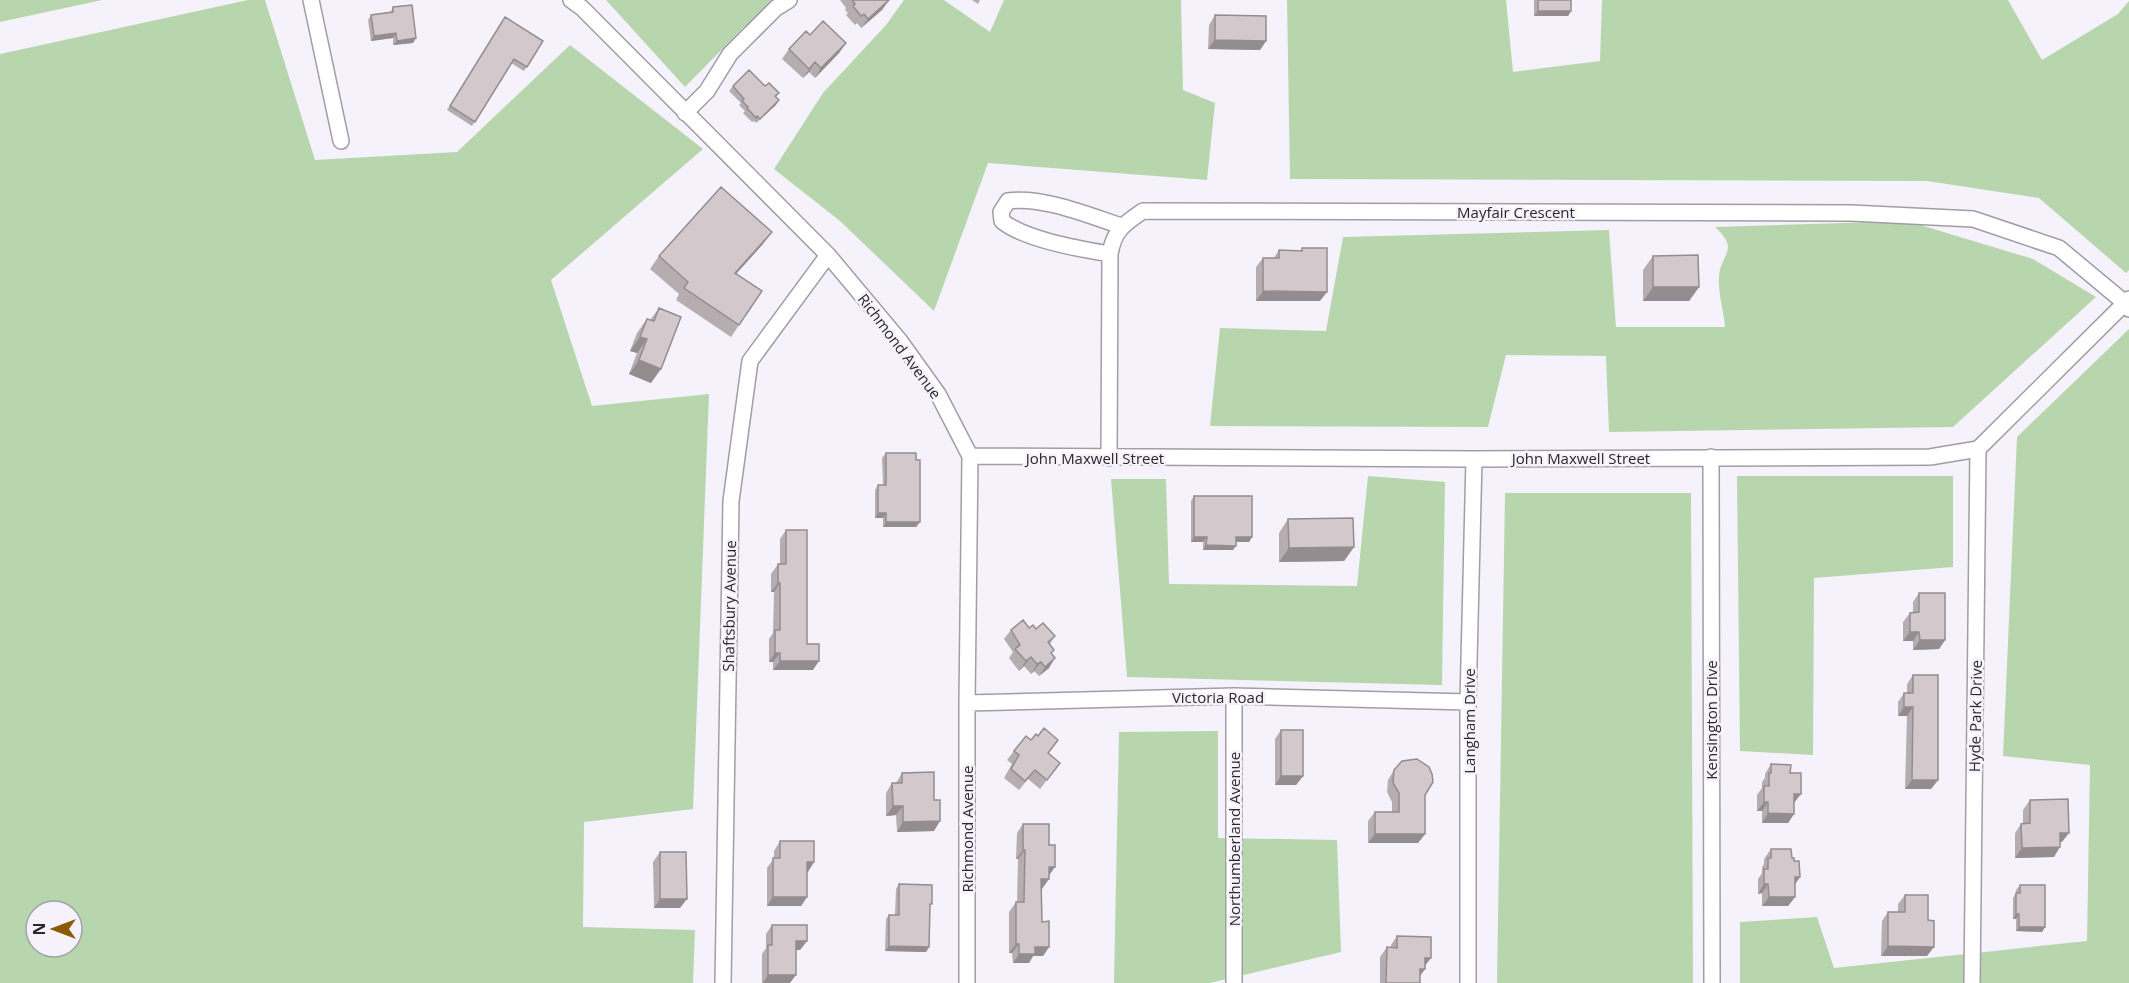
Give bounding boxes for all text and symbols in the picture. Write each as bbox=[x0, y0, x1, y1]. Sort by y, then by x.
street label: Mayfair Crescent bbox=[1457, 202, 1575, 222]
street label: Richmond Avenue bbox=[854, 289, 946, 403]
street label: John Maxwell Street bbox=[1024, 448, 1164, 468]
street label: John Maxwell Street bbox=[1510, 448, 1650, 468]
street label: Shaftsbury Avenue bbox=[718, 540, 740, 672]
street label: Kensington Drive bbox=[1701, 660, 1721, 780]
street label: Hyde Park Drive bbox=[1964, 660, 1986, 772]
street label: Langham Drive bbox=[1459, 668, 1479, 774]
street label: Victoria Road bbox=[1172, 687, 1264, 707]
street label: Northumberland Avenue bbox=[1224, 752, 1244, 926]
street label: Richmond Avenue bbox=[957, 766, 977, 892]
north arrow bbox=[24, 899, 84, 959]
text: N bbox=[28, 922, 50, 936]

